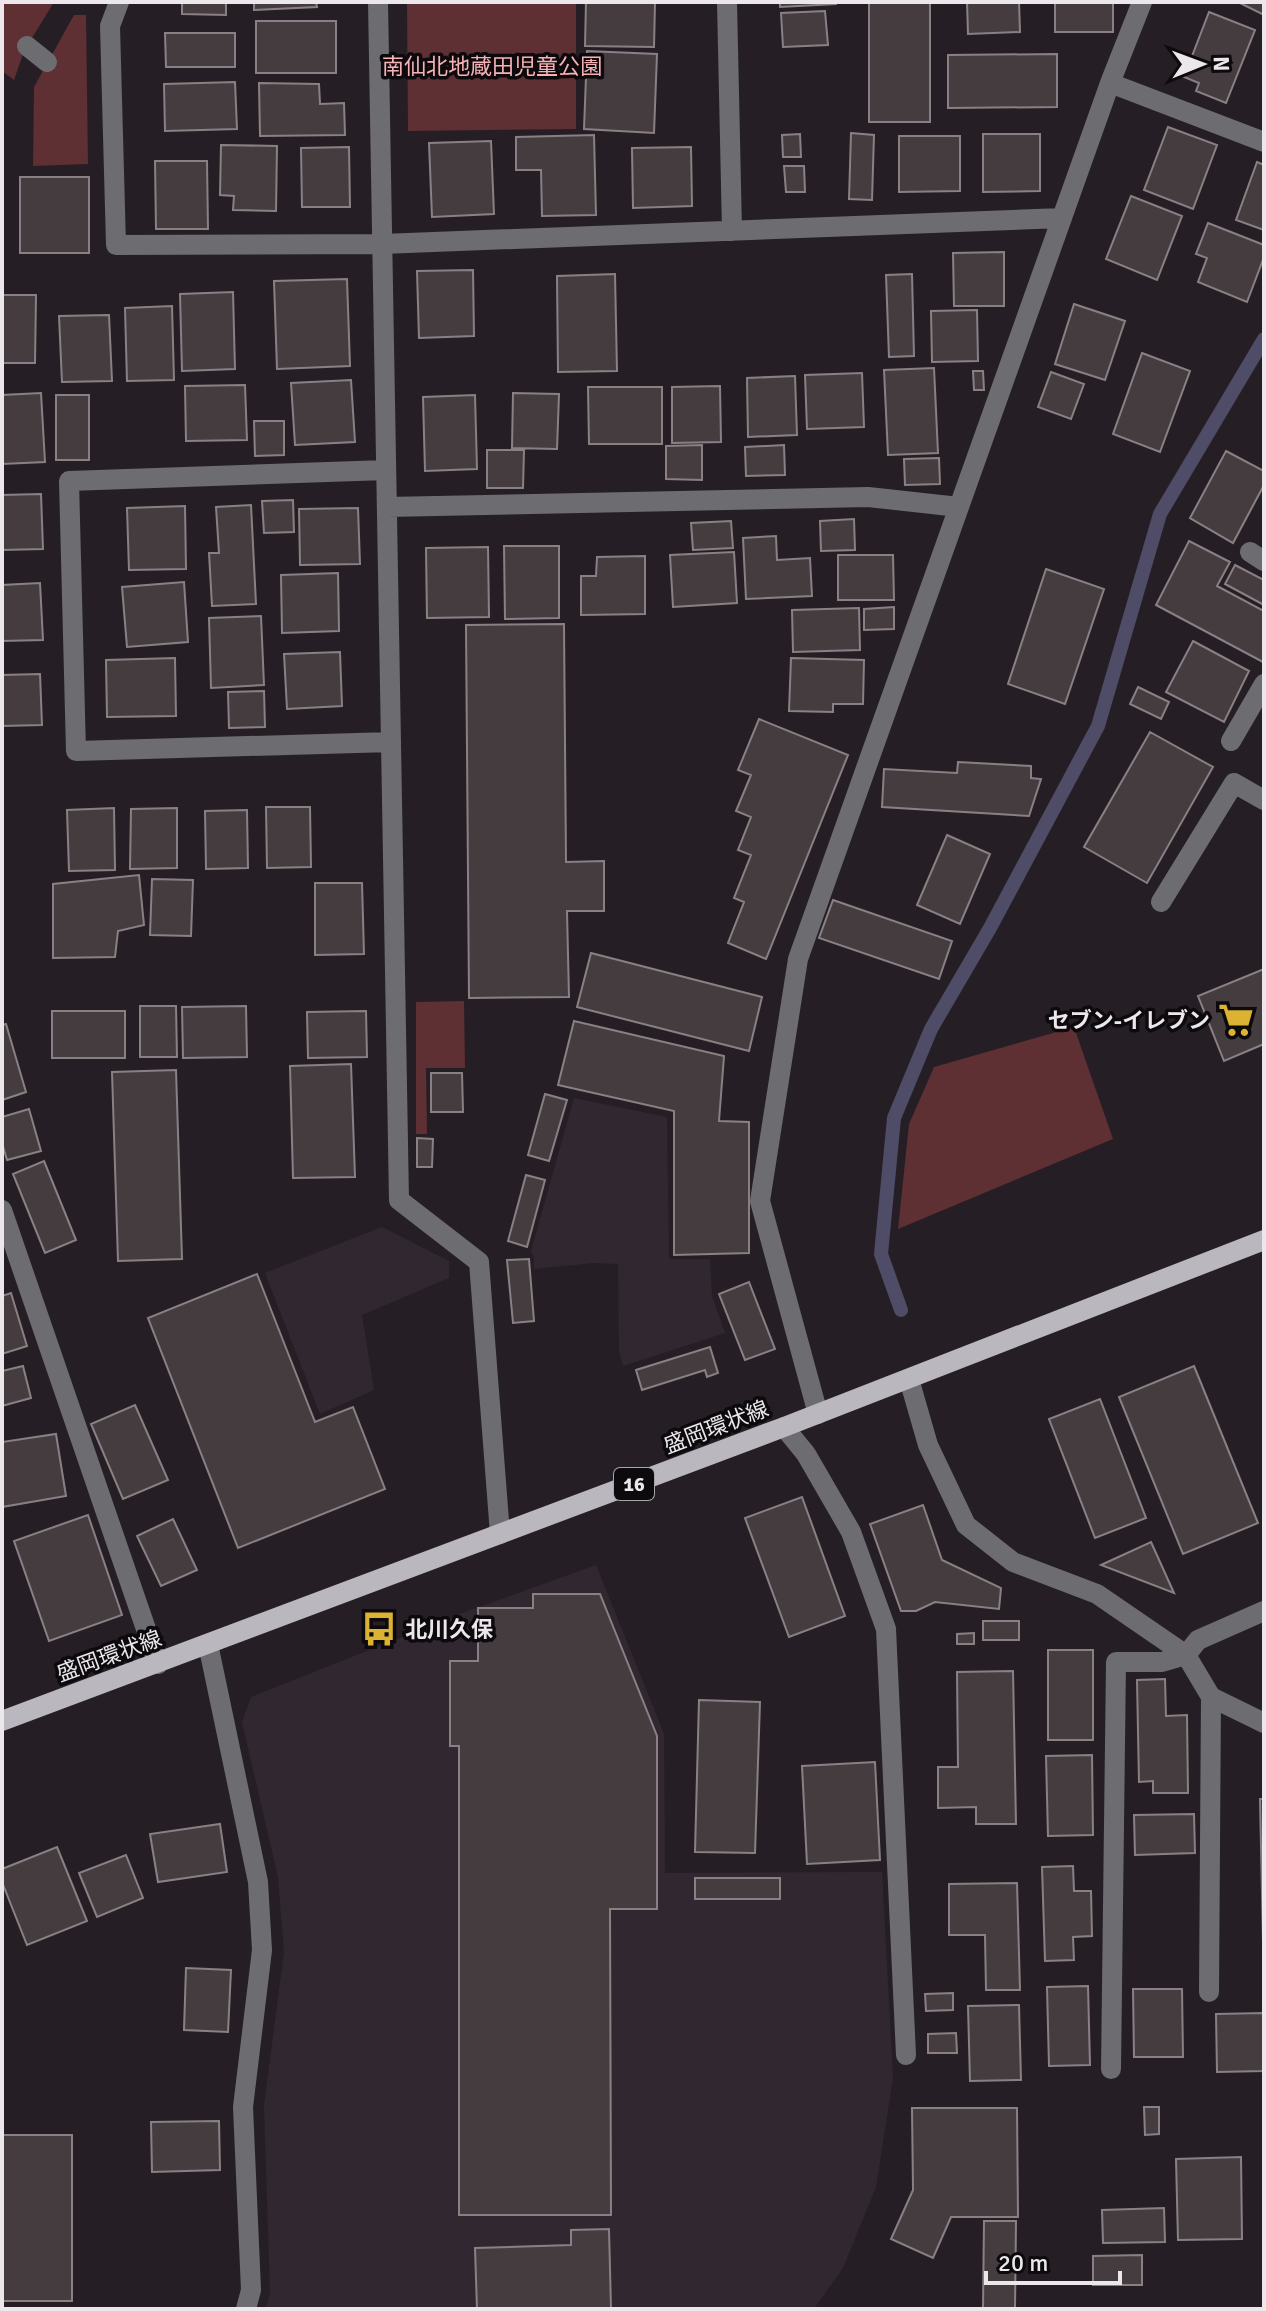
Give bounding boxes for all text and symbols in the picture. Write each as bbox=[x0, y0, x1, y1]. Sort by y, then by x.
north arrow bbox=[1162, 24, 1242, 104]
park label: 南仙北地蔵田児童公園 bbox=[382, 53, 602, 80]
text: N bbox=[1208, 56, 1235, 72]
supermarket icon: セブン-イレブン bbox=[1217, 1001, 1255, 1039]
place label: セブン-イレブン bbox=[1048, 1007, 1210, 1034]
street label: 盛岡環状線 bbox=[660, 1395, 772, 1459]
road number: 16 bbox=[614, 1468, 654, 1500]
bus stop icon: 北川久保 bbox=[360, 1610, 398, 1648]
place label: 北川久保 bbox=[405, 1616, 493, 1643]
street label: 盛岡環状線 bbox=[53, 1625, 165, 1687]
scale bar bbox=[986, 2235, 1120, 2285]
text: 20 m bbox=[998, 2248, 1048, 2278]

